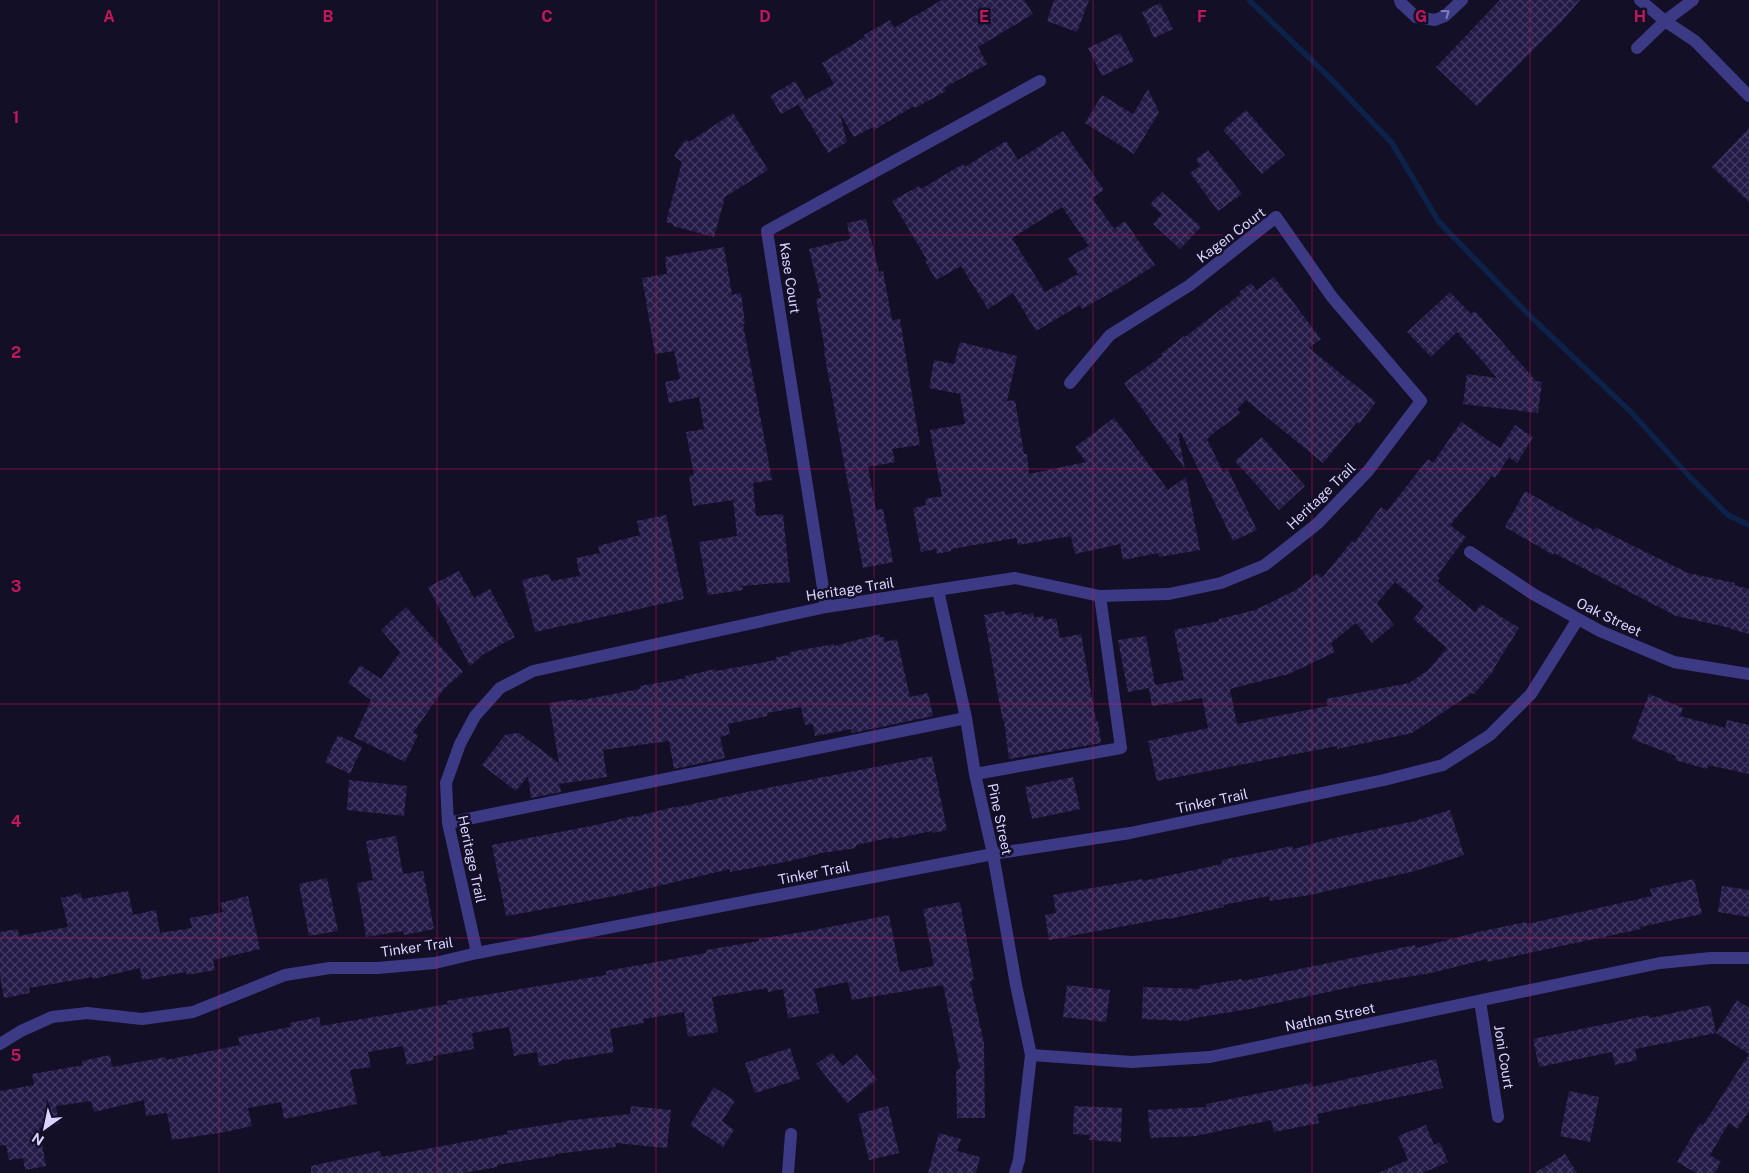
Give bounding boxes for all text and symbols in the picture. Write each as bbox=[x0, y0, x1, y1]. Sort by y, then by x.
text: A bbox=[103, 7, 115, 26]
text: B bbox=[323, 7, 334, 26]
text: C bbox=[541, 7, 553, 26]
text: D bbox=[759, 7, 771, 26]
text: E bbox=[979, 7, 989, 26]
text: F bbox=[1197, 7, 1207, 26]
text: G bbox=[1415, 7, 1427, 26]
text: H bbox=[1634, 7, 1646, 26]
one-way arrow bbox=[1440, 10, 1450, 19]
text: 1 bbox=[13, 108, 19, 127]
street label: Kagen Court bbox=[1194, 204, 1268, 266]
street label: Kase Court bbox=[776, 241, 804, 315]
text: 2 bbox=[11, 343, 21, 362]
street label: Heritage Trail bbox=[1283, 459, 1359, 533]
street label: Heritage Trail bbox=[805, 574, 895, 604]
text: 3 bbox=[11, 577, 21, 596]
street label: Oak Street bbox=[1574, 594, 1644, 640]
street label: Pine Street bbox=[985, 782, 1015, 856]
street label: Tinker Trail bbox=[1175, 786, 1249, 816]
text: 4 bbox=[11, 812, 22, 831]
street label: Heritage Trail bbox=[455, 814, 489, 904]
street label: Tinker Trail bbox=[777, 858, 851, 888]
street label: Tinker Trail bbox=[380, 934, 454, 960]
street label: Nathan Street bbox=[1284, 1000, 1376, 1034]
street label: Joni Court bbox=[1491, 1024, 1517, 1090]
text: 5 bbox=[11, 1046, 22, 1065]
north arrow bbox=[20, 1103, 70, 1153]
text: N bbox=[29, 1129, 47, 1149]

